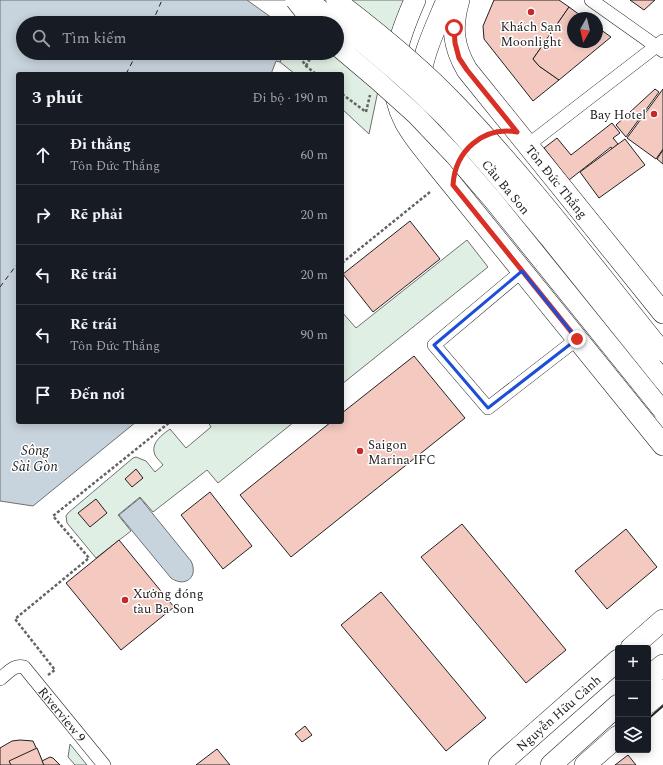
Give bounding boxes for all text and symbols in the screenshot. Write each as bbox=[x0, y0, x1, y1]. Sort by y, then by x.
marker: Khách Sạn Moonlight bbox=[526, 7, 536, 17]
north arrow bbox=[567, 12, 603, 48]
search box bbox=[16, 16, 344, 60]
place label: Khách Sạn Moonlight bbox=[500, 17, 562, 52]
route start bbox=[445, 19, 463, 37]
icon: search bbox=[30, 27, 52, 49]
text: Tìm kiếm bbox=[62, 27, 126, 50]
text: 3 phút bbox=[32, 85, 83, 111]
text: Đi bộ · 190 m bbox=[253, 88, 328, 108]
place label: Bay Hotel bbox=[589, 105, 646, 125]
marker: Bay Hotel bbox=[649, 109, 659, 119]
text: Đi thẳng bbox=[70, 133, 131, 156]
street label: Tôn Đức Thắng bbox=[520, 141, 592, 223]
icon: ahead bbox=[32, 144, 54, 166]
text: 60 m bbox=[301, 145, 328, 165]
street label: Cầu Ba Son bbox=[476, 155, 535, 219]
text: Tôn Đức Thắng bbox=[70, 156, 160, 176]
text: Rẽ phải bbox=[70, 203, 123, 226]
icon: right bbox=[32, 204, 54, 226]
text: 20 m bbox=[301, 205, 328, 225]
text: Rẽ trái bbox=[70, 263, 117, 286]
icon: left bbox=[32, 264, 54, 286]
text: 20 m bbox=[301, 265, 328, 285]
text: Rẽ trái bbox=[70, 313, 117, 336]
icon: left bbox=[32, 324, 54, 346]
text: 90 m bbox=[301, 325, 328, 345]
route end bbox=[568, 330, 586, 348]
text: Tôn Đức Thắng bbox=[70, 336, 160, 356]
text: Đến nơi bbox=[70, 383, 125, 406]
icon: arrive bbox=[32, 384, 54, 406]
place label: Saigon Marina IFC bbox=[368, 435, 436, 470]
water label: Sông Sài Gòn bbox=[12, 440, 58, 477]
marker: Saigon Marina IFC bbox=[355, 446, 365, 456]
place label: Xưởng đóng tàu Ba Son bbox=[133, 584, 204, 619]
marker: Xưởng đóng tàu Ba Son bbox=[120, 595, 130, 605]
map controls bbox=[615, 645, 651, 753]
button: + bbox=[615, 645, 651, 681]
street label: Nguyễn Hữu Cảnh bbox=[512, 670, 606, 757]
button: − bbox=[615, 681, 651, 717]
street label: Riverview 9 bbox=[33, 683, 91, 747]
button: layers bbox=[615, 717, 651, 753]

